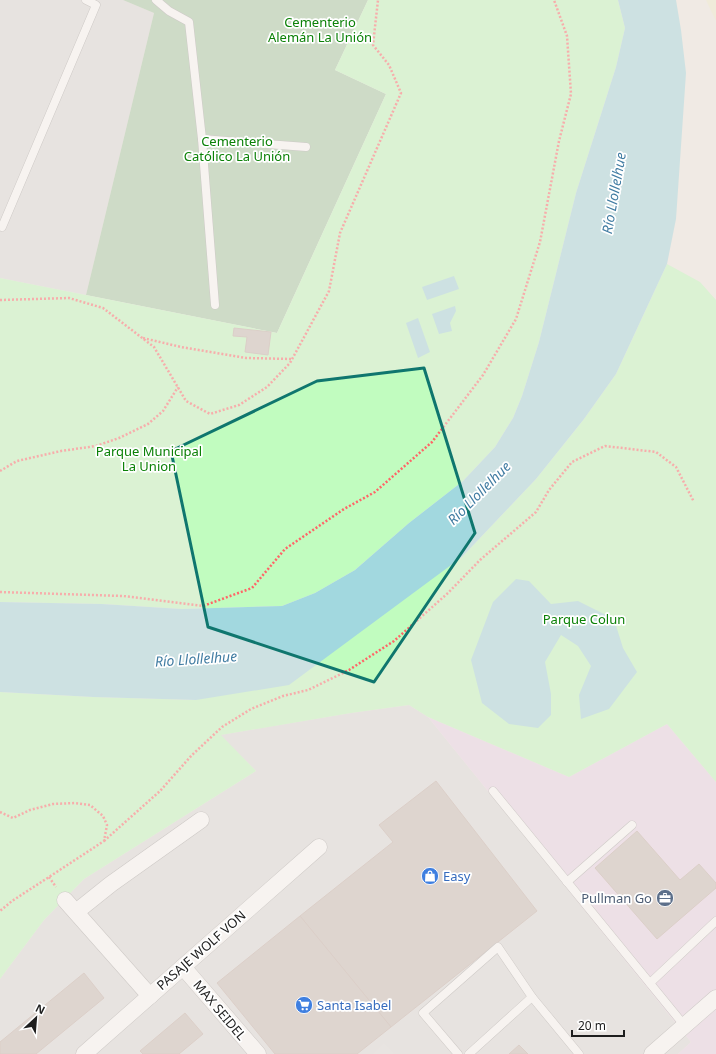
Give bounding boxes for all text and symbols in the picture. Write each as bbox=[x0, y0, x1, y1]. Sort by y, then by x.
park label: Cementerio Alemán La Unión bbox=[268, 13, 372, 46]
park label: Cementerio Católico La Unión bbox=[184, 132, 290, 165]
water label: Río Llollelhue bbox=[597, 151, 630, 235]
park label: Parque Municipal La Union bbox=[96, 442, 202, 475]
water label: Río Llollelhue bbox=[443, 457, 514, 528]
park label: Parque Colun bbox=[543, 610, 625, 628]
water label: Río Llollelhue bbox=[154, 646, 238, 671]
shop icon: Easy bbox=[420, 866, 440, 886]
place label: Easy bbox=[443, 867, 471, 885]
office icon: Pullman Go bbox=[655, 888, 675, 908]
place label: Pullman Go bbox=[581, 889, 652, 907]
street label: PASAJE WOLF VON bbox=[153, 906, 249, 994]
street label: MAX SEIDEL bbox=[190, 976, 251, 1044]
supermarket icon: Santa Isabel bbox=[294, 995, 314, 1015]
place label: Santa Isabel bbox=[317, 996, 391, 1014]
north arrow bbox=[16, 998, 56, 1038]
text: N bbox=[33, 1000, 48, 1017]
scale bar bbox=[572, 1012, 624, 1038]
text: 20 m bbox=[578, 1017, 606, 1034]

